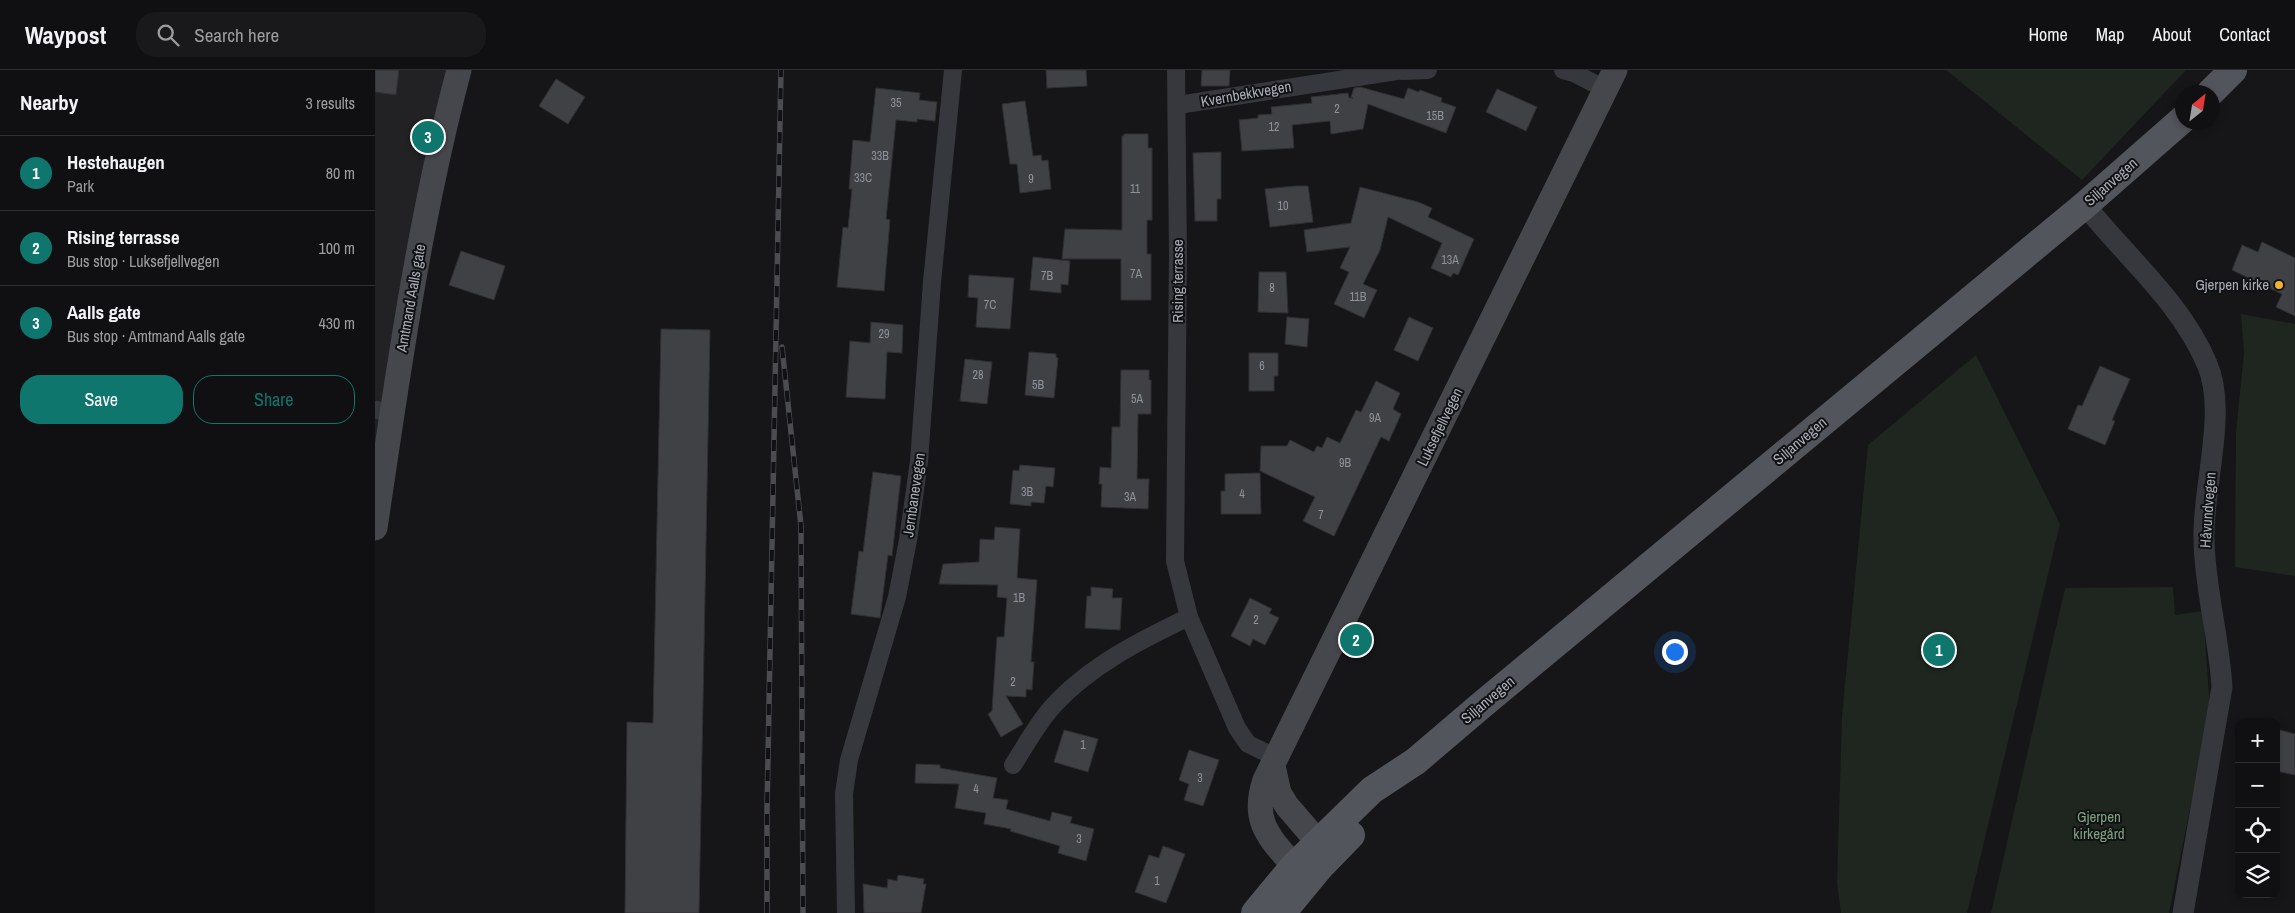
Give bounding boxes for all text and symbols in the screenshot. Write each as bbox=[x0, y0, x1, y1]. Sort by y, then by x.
search box bbox=[136, 12, 486, 57]
text: Waypost bbox=[25, 19, 106, 51]
icon: search bbox=[154, 21, 182, 49]
text: Search here bbox=[194, 22, 279, 48]
text: Home bbox=[2028, 22, 2068, 47]
text: Map bbox=[2096, 22, 2125, 47]
text: About bbox=[2153, 22, 2191, 47]
text: Contact bbox=[2219, 22, 2270, 47]
street label: Kvernbekkvegen bbox=[1199, 75, 1293, 112]
north arrow bbox=[2175, 85, 2220, 130]
text: Nearby bbox=[20, 88, 78, 117]
text: 3 results bbox=[305, 92, 355, 114]
house number: 35 bbox=[891, 95, 902, 111]
house number: 2 bbox=[1334, 101, 1340, 117]
house number: 15B bbox=[1426, 108, 1444, 124]
pin: 3 bbox=[412, 118, 444, 156]
house number: 12 bbox=[1269, 119, 1279, 135]
house number: 33B bbox=[871, 148, 889, 164]
text: Hestehaugen bbox=[67, 149, 165, 175]
street label: Siljanvegen bbox=[2080, 153, 2142, 211]
text: 1 bbox=[32, 162, 40, 184]
text: 80 m bbox=[326, 162, 355, 184]
house number: 33C bbox=[854, 170, 872, 186]
house number: 9 bbox=[1028, 171, 1034, 187]
text: Park bbox=[67, 175, 94, 197]
house number: 11 bbox=[1130, 181, 1141, 197]
house number: 10 bbox=[1278, 198, 1288, 214]
text: Rising terrasse bbox=[67, 224, 180, 250]
text: 2 bbox=[32, 237, 40, 259]
text: 100 m bbox=[319, 237, 355, 259]
street label: Rising terrasse bbox=[1167, 239, 1188, 323]
street label: Amtmand Aalls gate bbox=[390, 242, 430, 355]
text: Bus stop · Luksefjellvegen bbox=[67, 250, 219, 272]
house number: 13A bbox=[1441, 252, 1459, 268]
house number: 7A bbox=[1130, 266, 1142, 282]
house number: 7B bbox=[1041, 268, 1053, 284]
place label: Gjerpen kirke bbox=[2195, 274, 2269, 295]
marker: Gjerpen kirke bbox=[2273, 279, 2285, 291]
house number: 8 bbox=[1269, 280, 1275, 296]
house number: 11B bbox=[1350, 289, 1367, 305]
house number: 7C bbox=[984, 297, 996, 313]
text: Aalls gate bbox=[67, 299, 141, 325]
text: 3 bbox=[32, 312, 40, 334]
text: 430 m bbox=[319, 312, 355, 334]
text: Bus stop · Amtmand Aalls gate bbox=[67, 325, 245, 347]
house number: 29 bbox=[879, 326, 889, 342]
house number: 6 bbox=[1259, 358, 1265, 374]
house number: 28 bbox=[973, 367, 983, 383]
button: Save bbox=[20, 375, 183, 424]
button: Share bbox=[193, 375, 355, 424]
house number: 5B bbox=[1032, 377, 1044, 393]
street label: Luksefjellvegen bbox=[1412, 384, 1468, 469]
house number: 5A bbox=[1131, 391, 1143, 407]
house number: 9A bbox=[1369, 410, 1381, 426]
street label: Siljanvegen bbox=[1768, 412, 1831, 469]
street label: Jernbanevegen bbox=[897, 451, 930, 538]
house number: 9B bbox=[1339, 455, 1351, 471]
street label: Håvundvegen bbox=[2194, 471, 2221, 549]
house number: 3B bbox=[1021, 484, 1033, 500]
house number: 4 bbox=[1239, 486, 1245, 502]
house number: 3A bbox=[1124, 489, 1136, 505]
house number: 7 bbox=[1318, 507, 1324, 523]
house number: 1B bbox=[1013, 590, 1025, 606]
house number: 2 bbox=[1253, 612, 1259, 628]
pin: 2 bbox=[1340, 621, 1372, 659]
pin: 1 bbox=[1923, 631, 1955, 669]
your location bbox=[1662, 639, 1688, 665]
street label: Siljanvegen bbox=[1456, 671, 1519, 728]
house number: 2 bbox=[1010, 674, 1016, 690]
map controls bbox=[2235, 718, 2280, 898]
button: + bbox=[2235, 718, 2280, 763]
house number: 1 bbox=[1080, 737, 1086, 753]
button: − bbox=[2235, 763, 2280, 808]
house number: 3 bbox=[1197, 770, 1203, 786]
house number: 4 bbox=[973, 781, 979, 797]
park label: Gjerpen kirkegård bbox=[2073, 806, 2125, 844]
button: locate bbox=[2235, 808, 2280, 853]
house number: 3 bbox=[1076, 831, 1082, 847]
button: layers bbox=[2235, 853, 2280, 898]
house number: 1 bbox=[1154, 873, 1160, 889]

